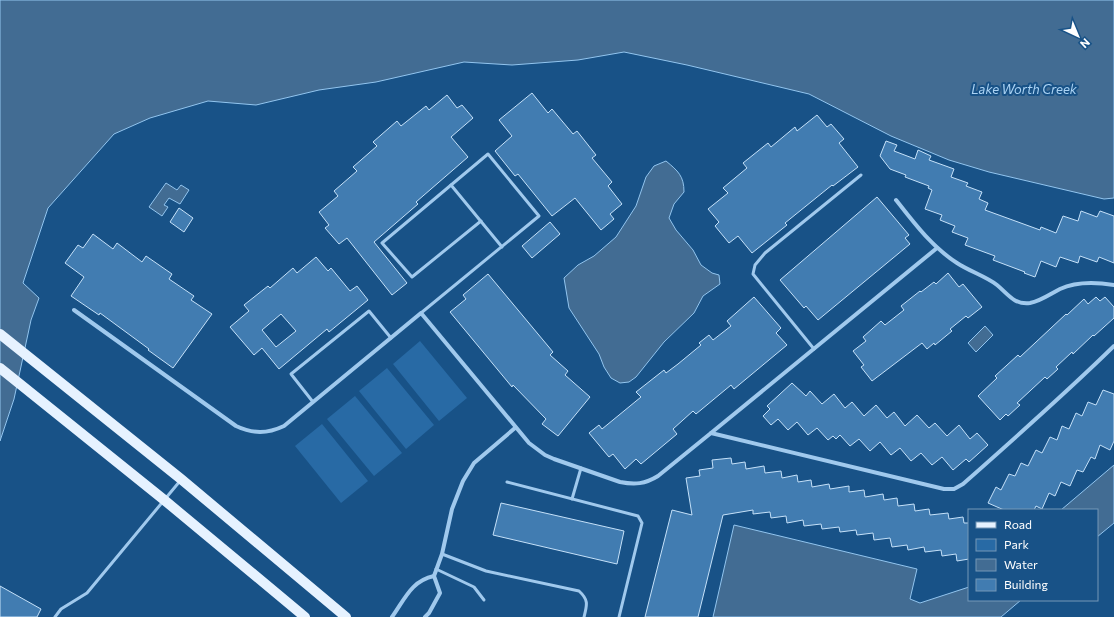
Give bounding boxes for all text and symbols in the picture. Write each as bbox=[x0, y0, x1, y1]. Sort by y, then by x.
north arrow bbox=[1058, 16, 1098, 56]
text: N bbox=[1078, 36, 1093, 51]
water label: Lake Worth Creek bbox=[971, 81, 1078, 97]
legend bbox=[968, 509, 1098, 601]
text: Road bbox=[1004, 517, 1032, 531]
text: Park bbox=[1004, 537, 1030, 551]
text: Water bbox=[1004, 557, 1038, 571]
text: Building bbox=[1004, 577, 1048, 591]

